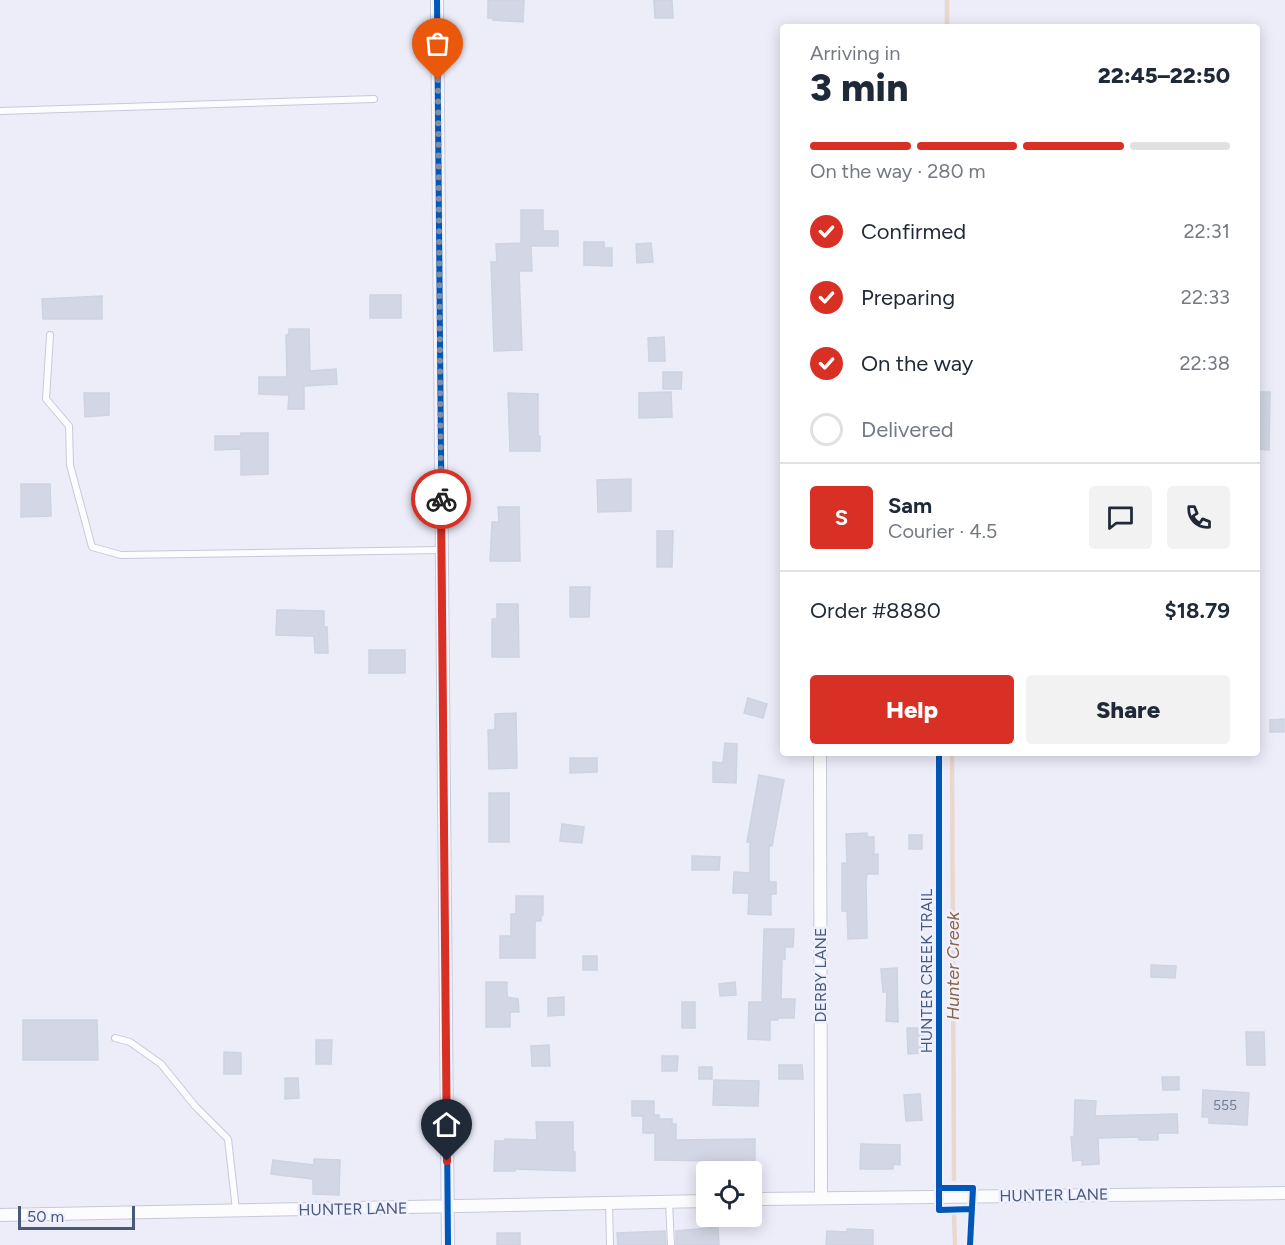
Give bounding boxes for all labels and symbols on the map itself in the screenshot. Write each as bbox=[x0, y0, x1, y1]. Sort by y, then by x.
pin bbox=[412, 18, 463, 80]
courier bbox=[411, 469, 471, 529]
street label: HUNTER CREEK TRAIL bbox=[917, 888, 936, 1053]
water label: Hunter Creek bbox=[942, 910, 964, 1020]
street label: DERBY LANE bbox=[811, 928, 830, 1022]
house number: 555 bbox=[1213, 1097, 1237, 1114]
pin bbox=[421, 1099, 472, 1161]
street label: HUNTER LANE bbox=[999, 1185, 1109, 1205]
street label: HUNTER LANE bbox=[298, 1199, 408, 1219]
scale bar bbox=[18, 1203, 135, 1230]

